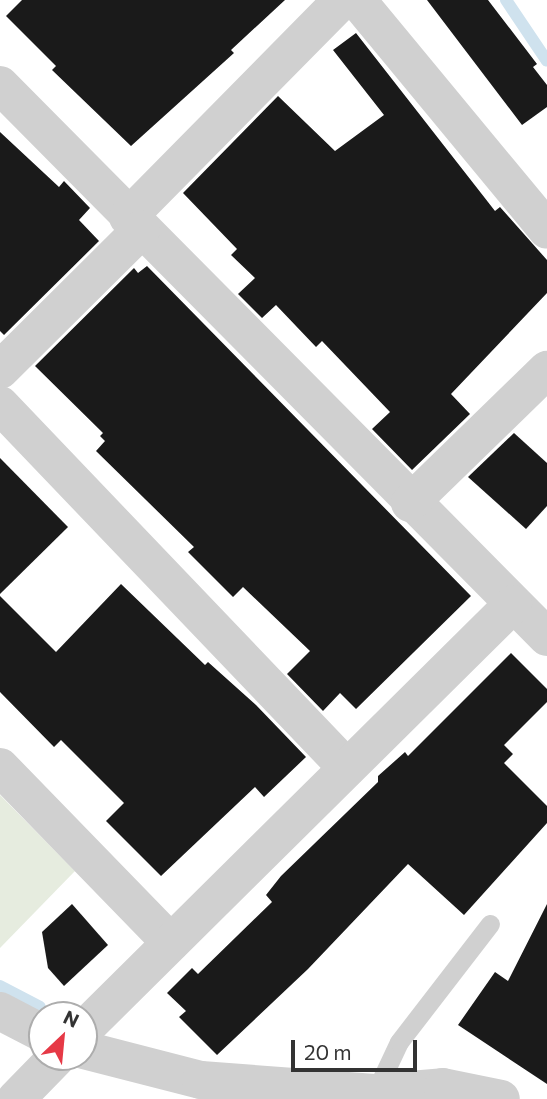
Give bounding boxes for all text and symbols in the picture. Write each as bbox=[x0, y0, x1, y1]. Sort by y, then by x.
north arrow bbox=[28, 1001, 98, 1071]
text: N bbox=[60, 1005, 83, 1032]
scale bar bbox=[295, 1026, 421, 1070]
text: 20 m bbox=[304, 1039, 352, 1064]

